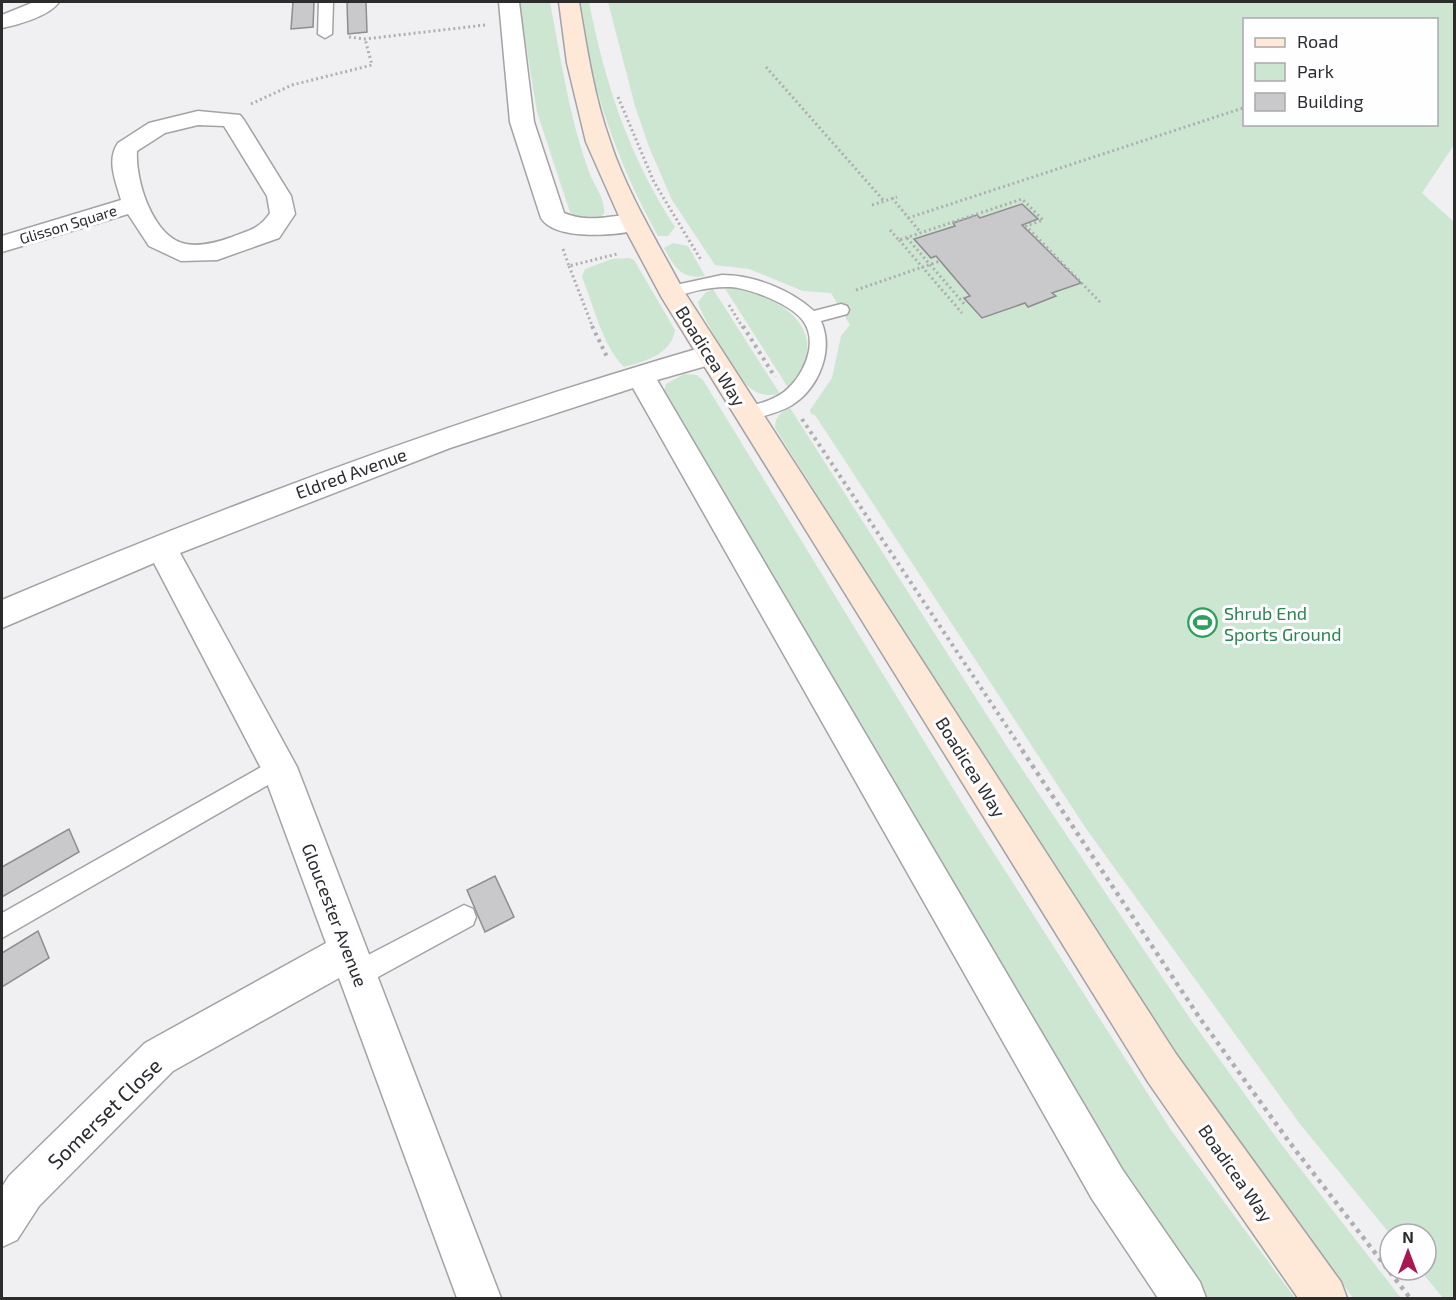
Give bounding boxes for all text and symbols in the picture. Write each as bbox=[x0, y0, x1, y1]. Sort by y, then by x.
legend bbox=[1243, 18, 1438, 126]
text: Road bbox=[1297, 30, 1338, 52]
text: Park bbox=[1297, 60, 1334, 82]
text: Building bbox=[1297, 90, 1364, 112]
street label: Glisson Square bbox=[17, 201, 119, 247]
street label: Boadicea Way bbox=[671, 302, 751, 411]
street label: Eldred Avenue bbox=[292, 443, 410, 503]
place label: Shrub End Sports Ground bbox=[1224, 602, 1342, 645]
sports icon: Shrub End Sports Ground bbox=[1187, 607, 1219, 639]
street label: Boadicea Way bbox=[931, 713, 1011, 822]
street label: Gloucester Avenue bbox=[298, 840, 372, 990]
street label: Somerset Close bbox=[42, 1052, 166, 1174]
street label: Boadicea Way bbox=[1194, 1120, 1278, 1227]
north arrow bbox=[1378, 1222, 1438, 1282]
text: N bbox=[1402, 1227, 1414, 1246]

